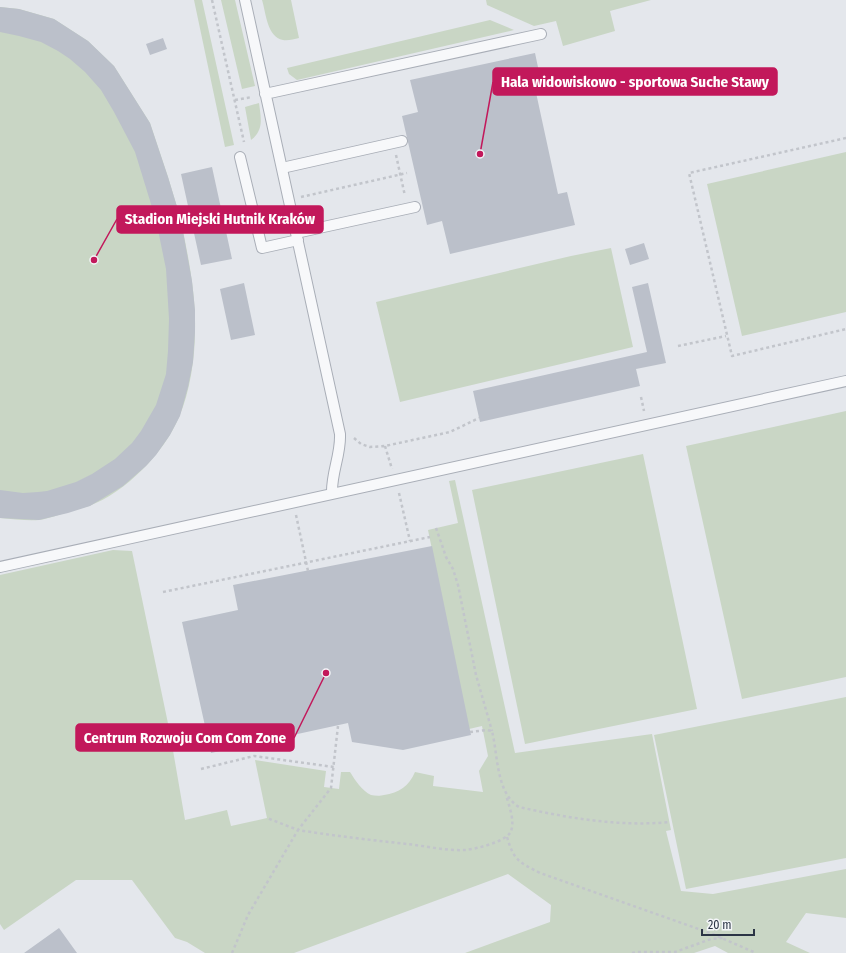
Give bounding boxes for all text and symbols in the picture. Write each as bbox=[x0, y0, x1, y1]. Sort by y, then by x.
callout: Hala widowiskowo - sportowa Suche Stawy bbox=[493, 68, 777, 95]
text: Hala widowiskowo - sportowa Suche Stawy bbox=[501, 73, 770, 91]
callout: Stadion Miejski Hutnik Kraków bbox=[117, 206, 323, 233]
text: Stadion Miejski Hutnik Kraków bbox=[125, 210, 316, 228]
callout: Centrum Rozwoju Com Com Zone bbox=[76, 724, 294, 751]
text: Centrum Rozwoju Com Com Zone bbox=[84, 729, 287, 747]
scale bar bbox=[702, 911, 754, 937]
text: 20 m bbox=[708, 918, 732, 932]

